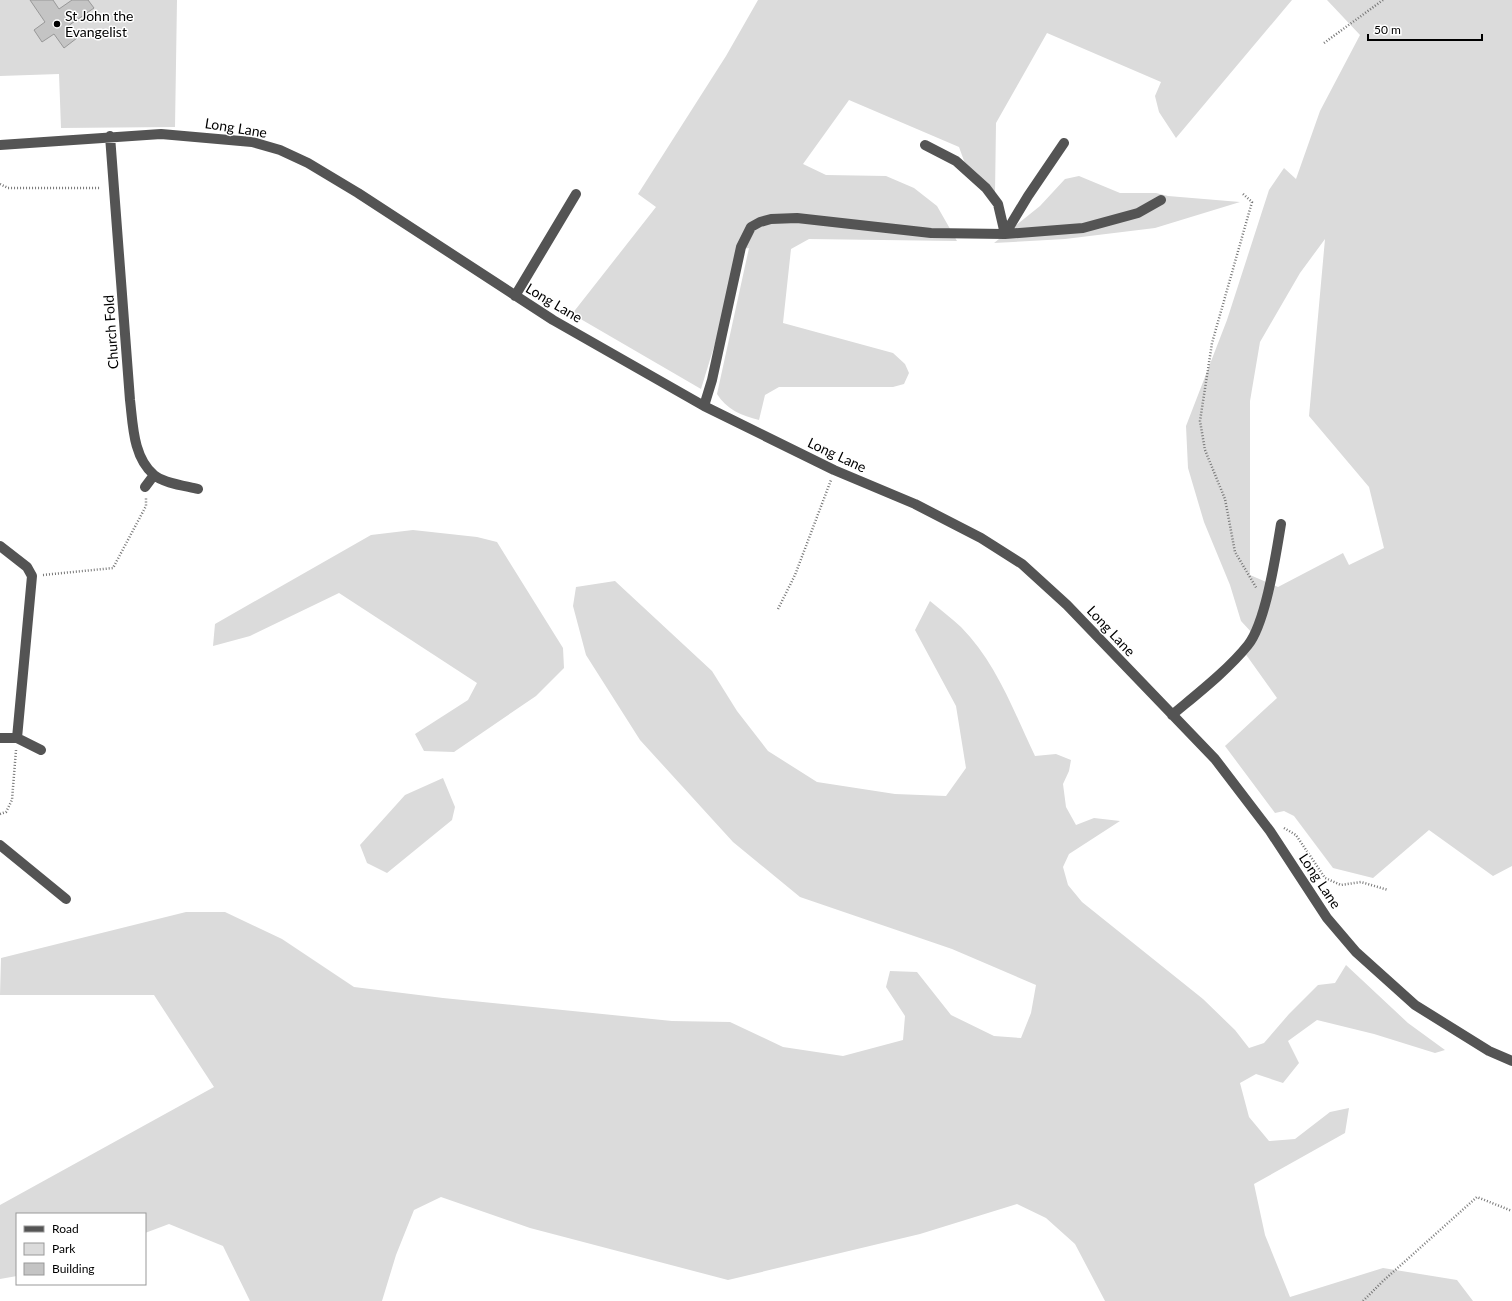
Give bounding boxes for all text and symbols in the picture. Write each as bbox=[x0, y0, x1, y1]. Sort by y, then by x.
place label: St John the Evangelist bbox=[65, 7, 134, 40]
scale bar bbox=[1368, 16, 1482, 42]
marker: St John the Evangelist bbox=[52, 19, 62, 29]
text: 50 m bbox=[1374, 22, 1401, 37]
street label: Long Lane bbox=[204, 114, 268, 141]
street label: Long Lane bbox=[523, 279, 585, 326]
street label: Church Fold bbox=[99, 294, 122, 370]
street label: Long Lane bbox=[805, 434, 869, 475]
street label: Long Lane bbox=[1084, 602, 1139, 659]
street label: Long Lane bbox=[1296, 850, 1345, 911]
legend bbox=[16, 1213, 146, 1285]
text: Road bbox=[52, 1221, 79, 1236]
text: Park bbox=[52, 1241, 76, 1256]
text: Building bbox=[52, 1261, 95, 1276]

